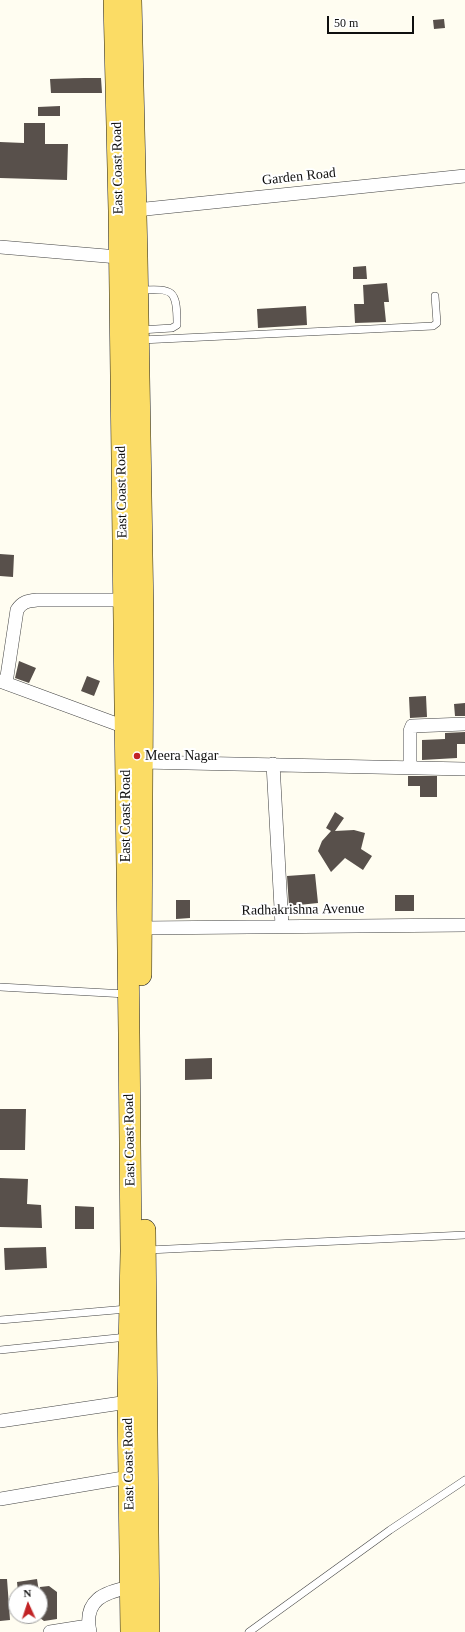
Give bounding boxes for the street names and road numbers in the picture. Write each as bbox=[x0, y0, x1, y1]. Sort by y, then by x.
street label: East Coast Road bbox=[109, 122, 127, 214]
street label: Garden Road bbox=[261, 165, 337, 189]
street label: East Coast Road bbox=[113, 446, 131, 538]
street label: East Coast Road bbox=[118, 770, 134, 862]
street label: Radhakrishna Avenue bbox=[241, 901, 365, 919]
street label: East Coast Road bbox=[121, 1094, 139, 1186]
street label: East Coast Road bbox=[120, 1418, 138, 1510]

